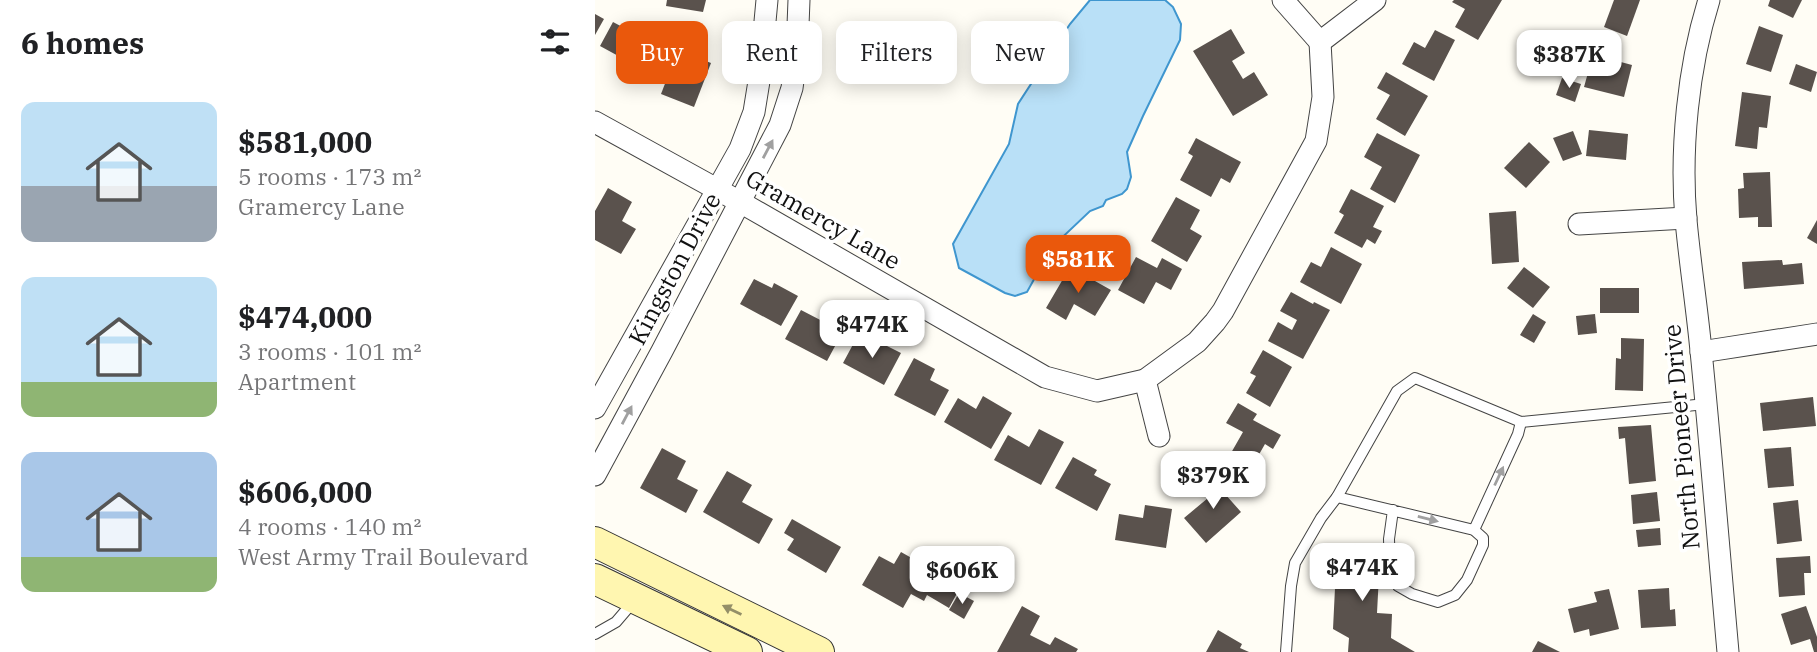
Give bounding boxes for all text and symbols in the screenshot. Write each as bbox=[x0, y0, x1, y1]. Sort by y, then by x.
chip: Buy bbox=[616, 21, 708, 84]
chip: Rent bbox=[722, 21, 822, 84]
chip: Filters bbox=[836, 21, 957, 84]
chip: New bbox=[971, 21, 1069, 84]
text: 6 homes bbox=[21, 23, 144, 62]
icon: filters bbox=[536, 23, 574, 61]
pin: $387K bbox=[1520, 31, 1618, 90]
text: $387K bbox=[1533, 38, 1605, 68]
text: $581,000 bbox=[238, 122, 372, 161]
icon: home bbox=[77, 130, 161, 214]
one-way arrow bbox=[762, 139, 773, 159]
text: 5 rooms · 173 m² bbox=[238, 161, 421, 191]
street label: Gramercy Lane bbox=[740, 162, 907, 276]
street label: Kingston Drive bbox=[621, 187, 728, 350]
text: Gramercy Lane bbox=[238, 191, 405, 221]
pin: $581K bbox=[1029, 236, 1127, 295]
text: $581K bbox=[1042, 243, 1114, 273]
text: $474,000 bbox=[238, 297, 372, 336]
pin: $474K bbox=[823, 300, 921, 360]
icon: home bbox=[77, 305, 161, 389]
text: $474K bbox=[836, 308, 908, 338]
street label: North Pioneer Drive bbox=[1655, 323, 1707, 551]
text: 3 rooms · 101 m² bbox=[238, 336, 421, 366]
text: Apartment bbox=[238, 366, 356, 396]
one-way arrow bbox=[622, 405, 633, 425]
pin: $379K bbox=[1164, 452, 1262, 511]
text: $379K bbox=[1177, 459, 1249, 489]
one-way arrow bbox=[1493, 466, 1505, 486]
text: $606,000 bbox=[238, 472, 372, 511]
icon: home bbox=[77, 480, 161, 564]
text: 4 rooms · 140 m² bbox=[238, 511, 421, 541]
one-way arrow bbox=[1417, 514, 1439, 525]
text: West Army Trail Boulevard bbox=[238, 541, 529, 571]
pin: $474K bbox=[1313, 544, 1411, 603]
pin: $606K bbox=[913, 546, 1011, 606]
text: $474K bbox=[1326, 551, 1398, 581]
text: $606K bbox=[926, 554, 998, 584]
one-way arrow bbox=[722, 604, 742, 615]

